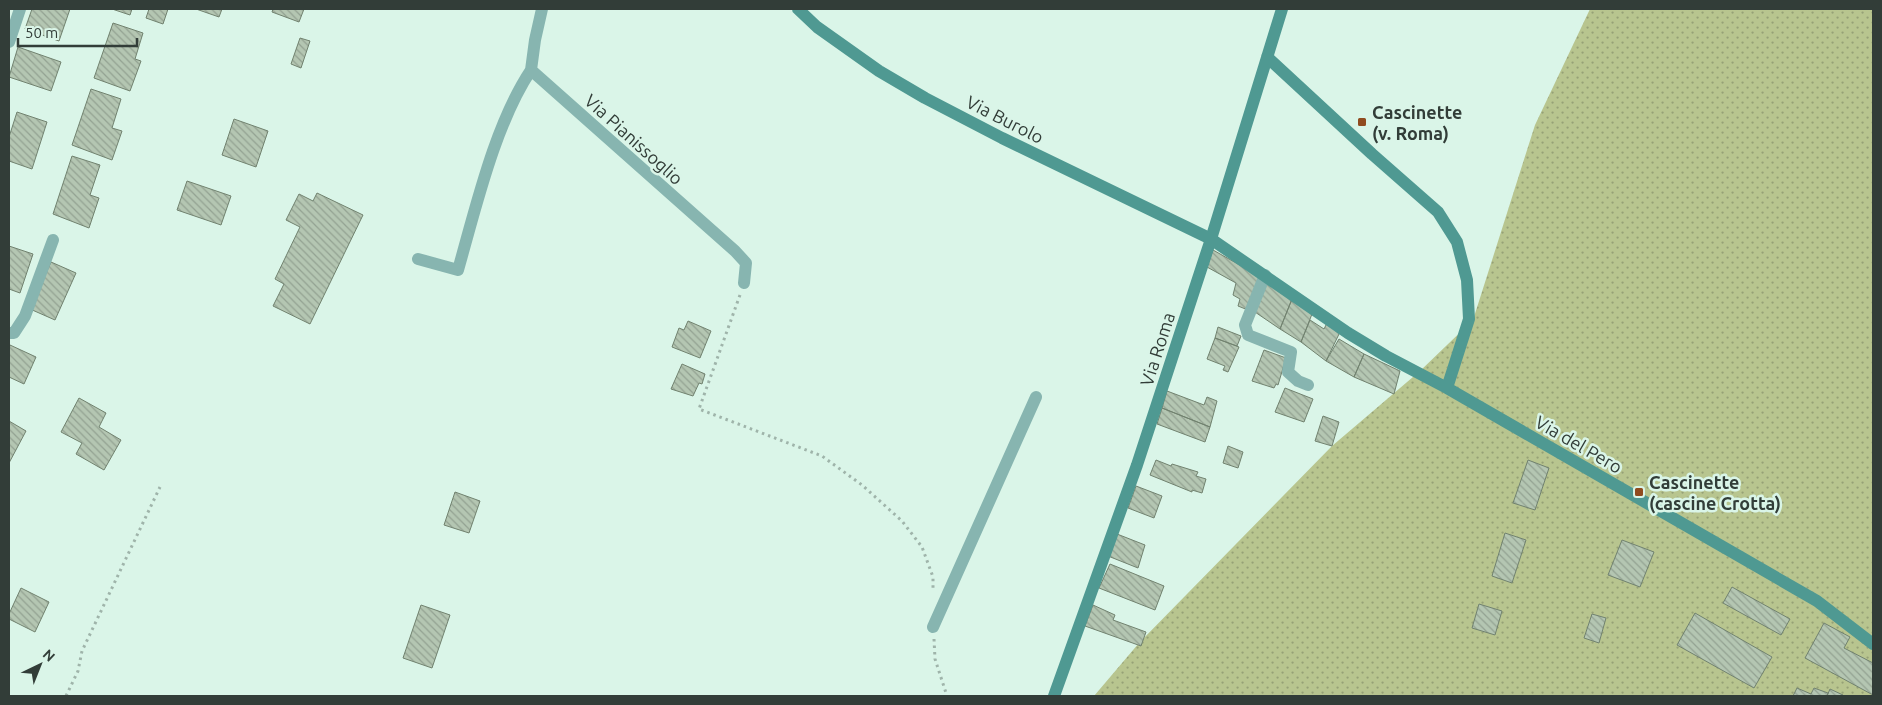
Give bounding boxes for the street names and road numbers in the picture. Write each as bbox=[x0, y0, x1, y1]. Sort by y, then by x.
street label: Via Pianissoglio bbox=[581, 90, 687, 188]
street label: Via Burolo bbox=[963, 91, 1047, 147]
street label: Via Roma bbox=[1136, 310, 1178, 388]
street label: Via del Pero bbox=[1532, 411, 1626, 477]

